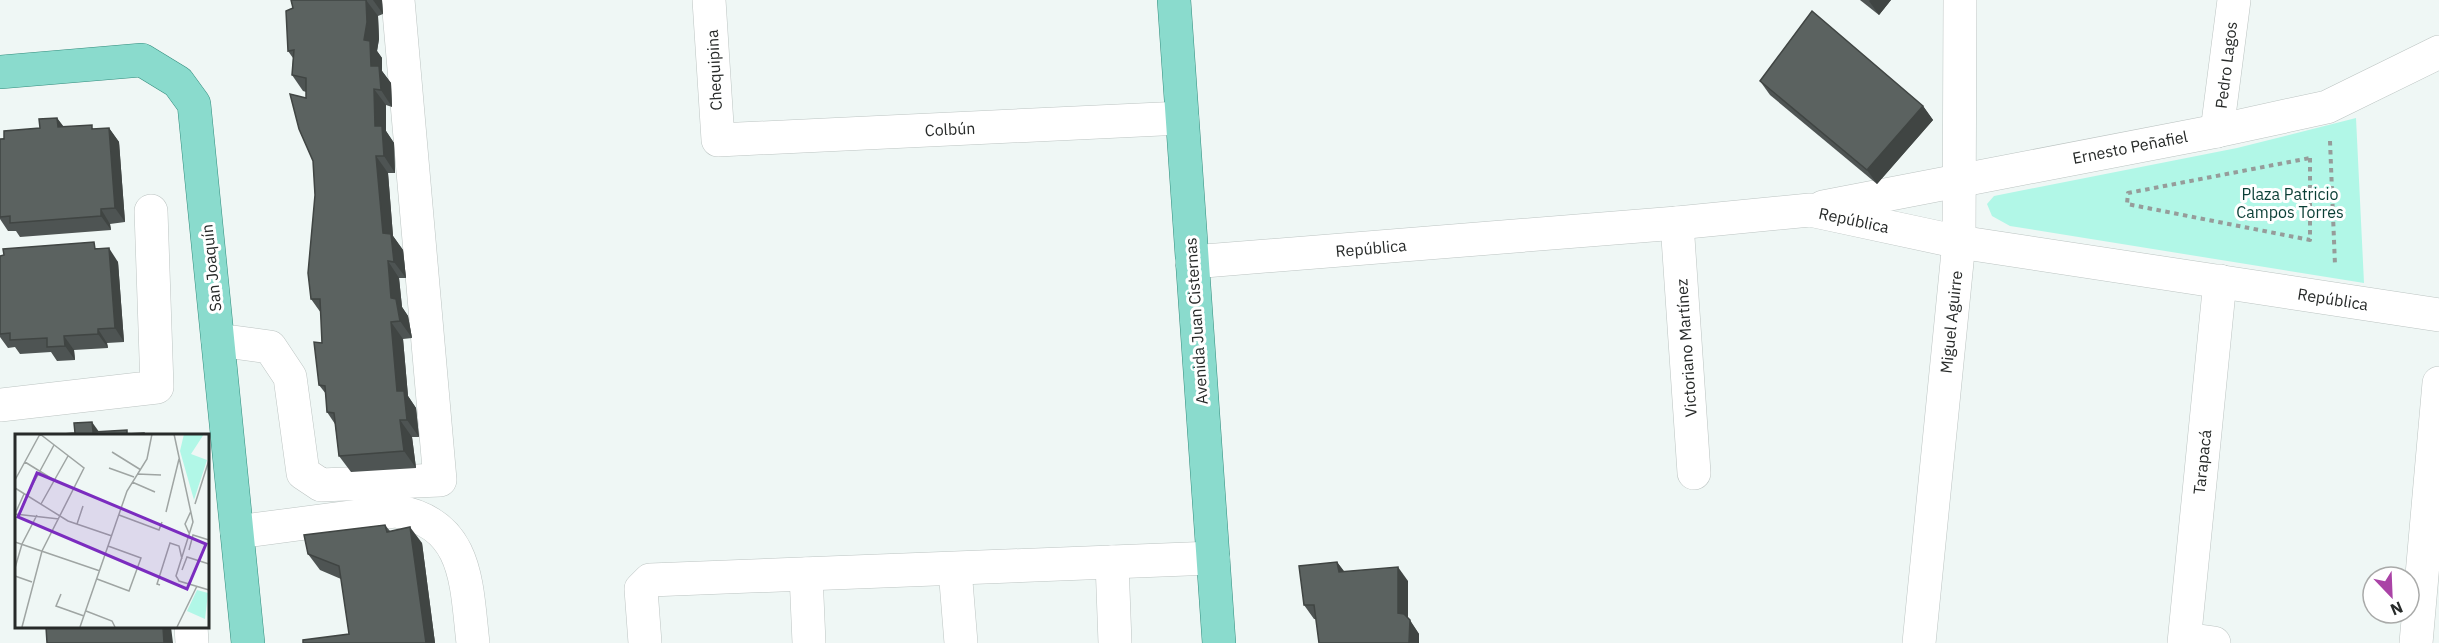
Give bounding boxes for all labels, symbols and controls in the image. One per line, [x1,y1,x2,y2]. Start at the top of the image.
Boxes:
street label: Pedro Lagos [2211,20,2241,110]
street label: Chequipina [702,29,726,111]
street label: Colbún [924,118,976,140]
street label: Ernesto Peñafiel [2071,126,2189,168]
park label: Plaza Patricio Campos Torres [2236,184,2344,222]
street label: República [1817,203,1891,237]
street label: San Joaquín [196,223,226,313]
street label: República [1335,235,1408,261]
street label: Avenida Juan Cisternas [1180,237,1212,405]
street label: Miguel Aguirre [1936,269,1966,375]
street label: Victoriano Martínez [1671,278,1701,418]
street label: República [2296,284,2370,315]
street label: Tarapacá [2189,428,2215,496]
inset map [15,434,208,628]
north arrow [2361,565,2421,625]
text: N [2388,597,2406,620]

